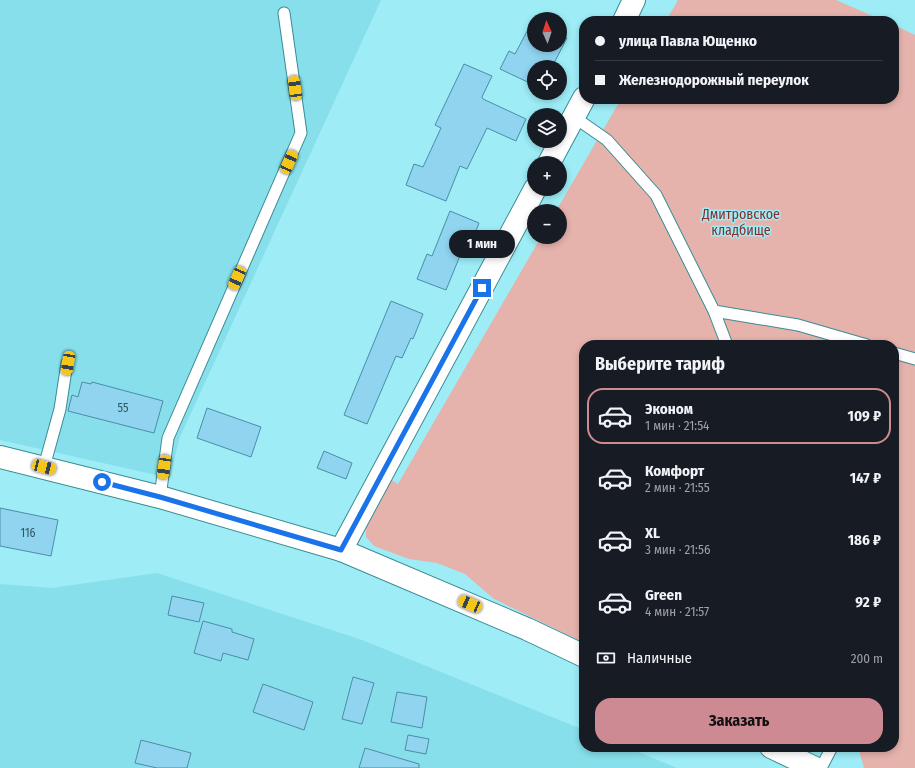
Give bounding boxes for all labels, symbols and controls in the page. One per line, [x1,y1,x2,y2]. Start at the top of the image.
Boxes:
north arrow [527,12,567,52]
map controls [527,12,567,244]
text: улица Павла Ющенко [619,32,757,50]
button: locate [527,60,567,100]
text: Железнодорожный переулок [619,71,809,89]
car [287,75,303,101]
button: layers [527,108,567,148]
car [279,149,299,175]
button: + [527,156,567,196]
button: − [527,204,567,244]
park label: Дмитровское кладбище [701,206,780,239]
callout: 1 мин [449,230,515,258]
text: 1 мин [467,236,497,251]
car [227,265,247,291]
route end [473,279,491,297]
car [60,350,76,376]
text: Выберите тариф [595,353,725,375]
icon: car [597,398,633,434]
text: Эконом [645,400,693,418]
house number: 55 [118,401,129,415]
text: 109 ₽ [848,407,881,425]
text: 1 мин · 21:54 [645,418,709,433]
car [156,454,172,480]
car [31,458,57,476]
icon: car [597,460,633,496]
text: Комфорт [645,462,704,480]
text: 147 ₽ [850,469,881,487]
route start [93,473,111,491]
text: 2 мин · 21:55 [645,480,710,495]
icon: car [597,522,633,558]
text: XL [645,524,660,542]
house number: 116 [20,526,36,540]
text: 186 ₽ [848,531,881,549]
text: 3 мин · 21:56 [645,542,710,557]
icon: car [597,584,633,620]
text: Green [645,586,682,604]
text: 92 ₽ [855,593,881,611]
car [457,594,483,614]
text: 4 мин · 21:57 [645,604,709,619]
icon: cash [595,647,617,669]
text: Наличные [627,649,692,667]
text: 200 m [851,651,883,666]
button: Заказать [595,698,883,744]

